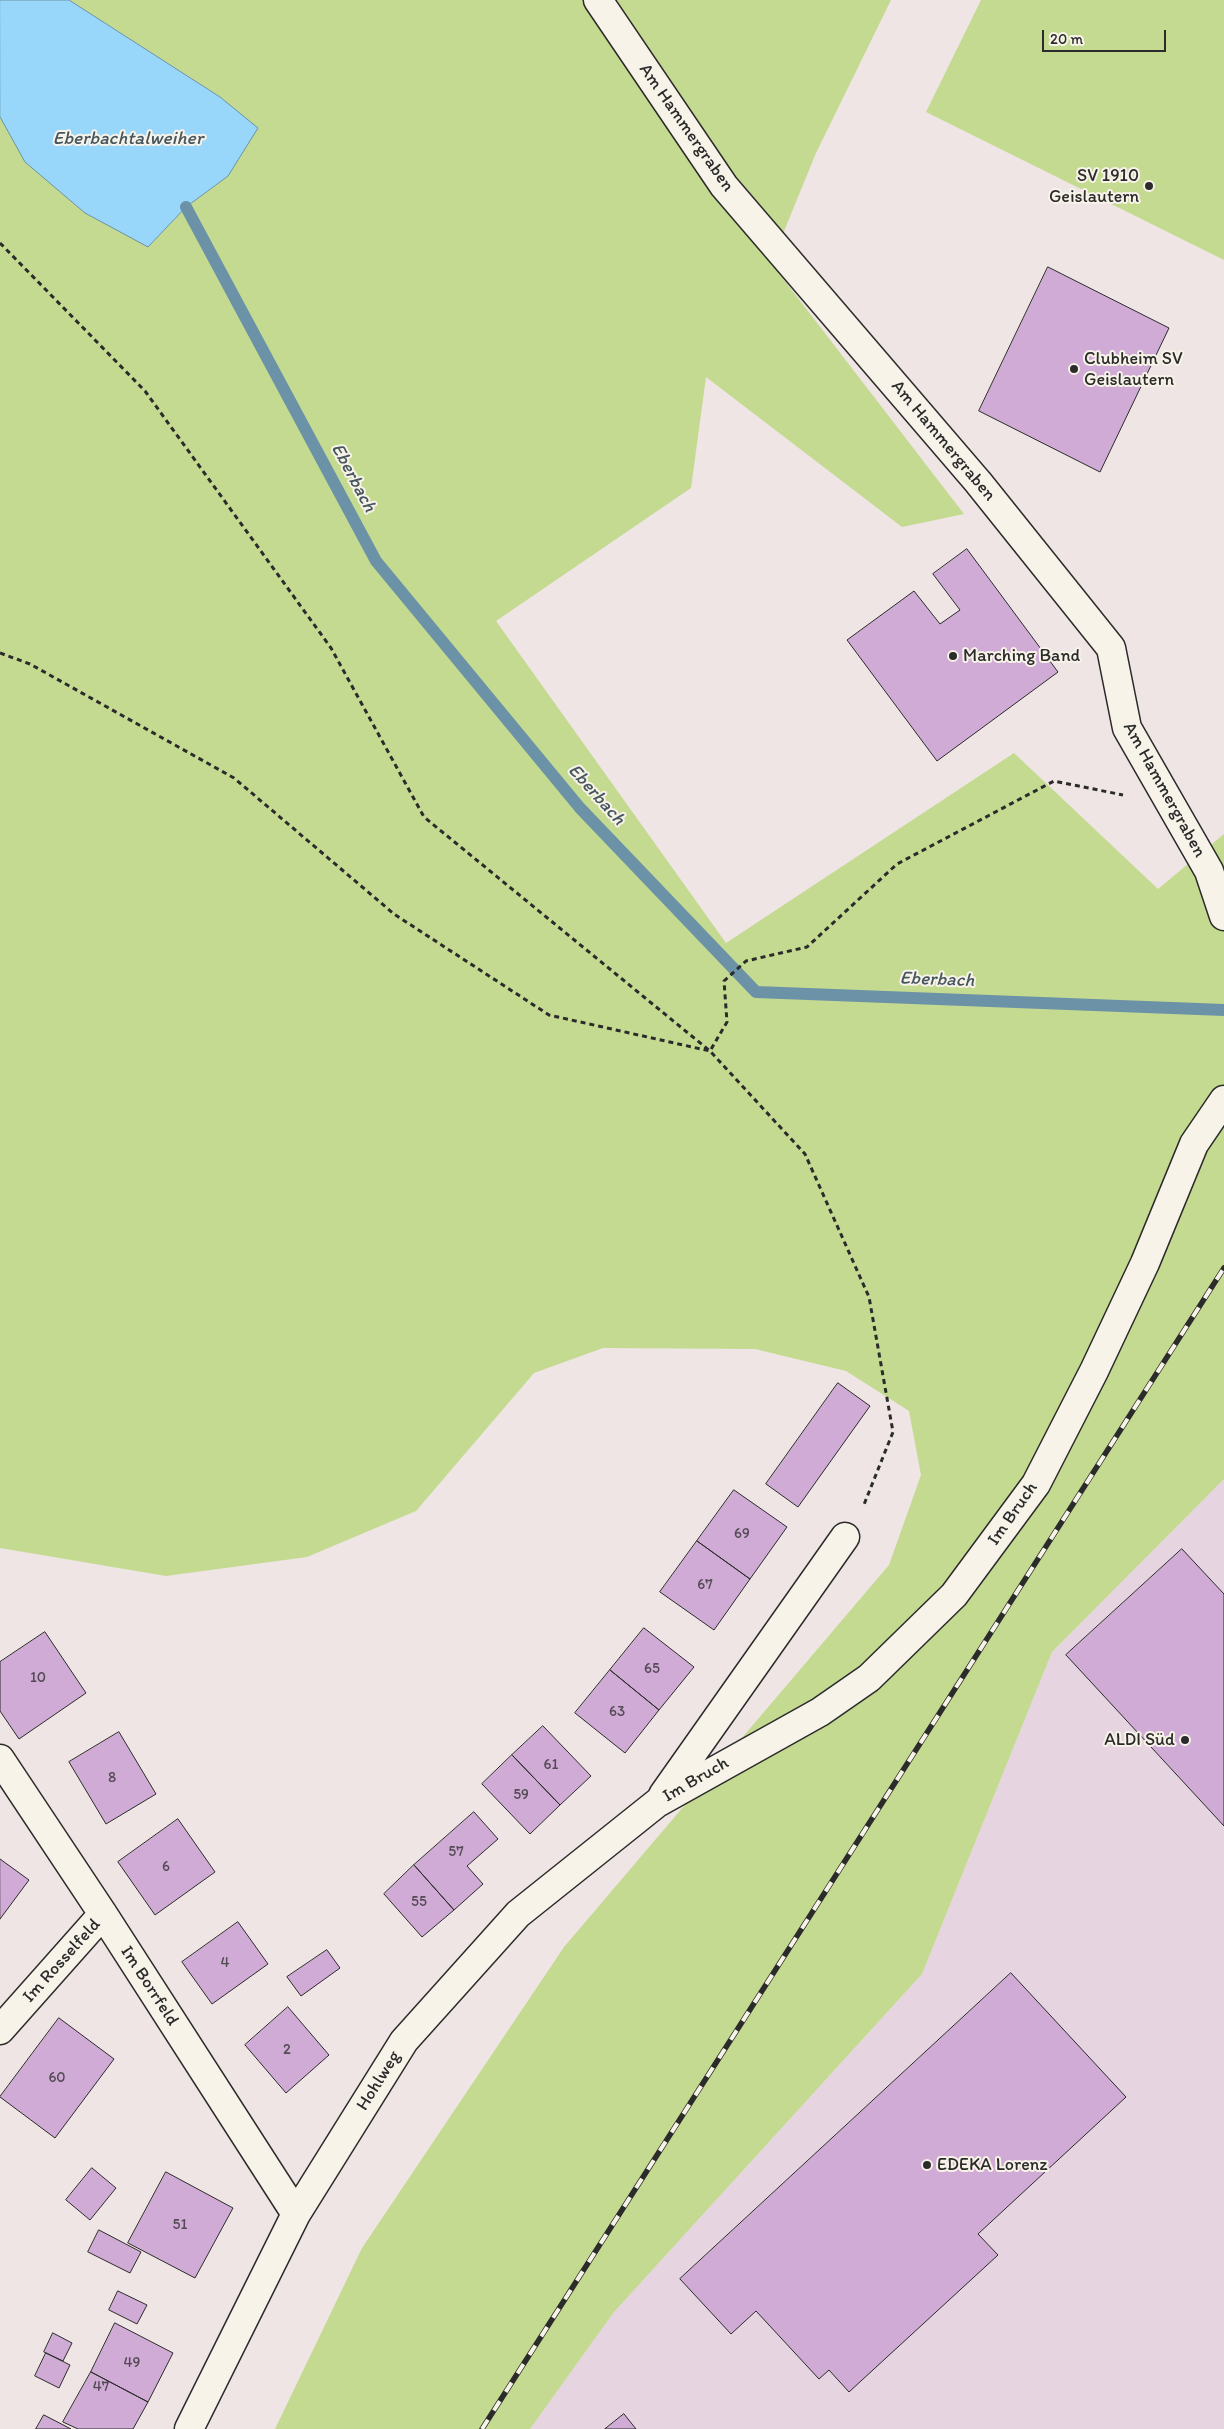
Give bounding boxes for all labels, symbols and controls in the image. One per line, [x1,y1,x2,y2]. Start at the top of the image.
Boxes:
scale bar [1044,20,1168,52]
text: 20 m [1050,30,1083,48]
street label: Am Hammergraben [634,60,738,196]
water label: Eberbachtalweiher [53,128,203,150]
place label: SV 1910 Geislautern [1049,165,1139,208]
marker: SV 1910 Geislautern [1143,180,1155,192]
place label: Clubheim SV Geislautern [1084,348,1183,390]
marker: Clubheim SV Geislautern [1068,363,1080,375]
street label: Am Hammergraben [886,376,1000,506]
water label: Eberbach [325,440,381,516]
place label: Marching Band [963,645,1080,667]
marker: Marching Band [947,650,959,662]
street label: Am Hammergraben [1118,719,1210,861]
water label: Eberbach [563,760,629,830]
water label: Eberbach [899,967,975,993]
street label: Im Bruch [983,1478,1043,1550]
house number: 69 [734,1525,750,1543]
house number: 67 [697,1576,713,1594]
house number: 65 [644,1660,660,1678]
house number: 10 [30,1669,46,1687]
house number: 63 [609,1703,625,1721]
place label: ALDI Süd [1104,1729,1175,1751]
marker: ALDI Süd [1179,1734,1191,1746]
street label: Im Bruch [659,1753,733,1807]
house number: 61 [544,1756,558,1774]
house number: 8 [108,1769,116,1787]
house number: 59 [513,1786,529,1804]
house number: 57 [448,1843,464,1861]
house number: 6 [162,1858,170,1876]
house number: 55 [411,1893,427,1911]
street label: Im Rosselfeld [19,1914,105,2008]
street label: Im Borrfeld [115,1942,183,2030]
house number: 4 [220,1954,230,1972]
house number: 2 [283,2041,291,2059]
street label: Hohlweg [352,2047,406,2115]
house number: 60 [48,2069,66,2087]
place label: EDEKA Lorenz [937,2154,1048,2176]
marker: EDEKA Lorenz [921,2159,933,2171]
house number: 51 [173,2216,187,2234]
house number: 49 [124,2354,140,2372]
house number: 47 [93,2378,109,2396]

